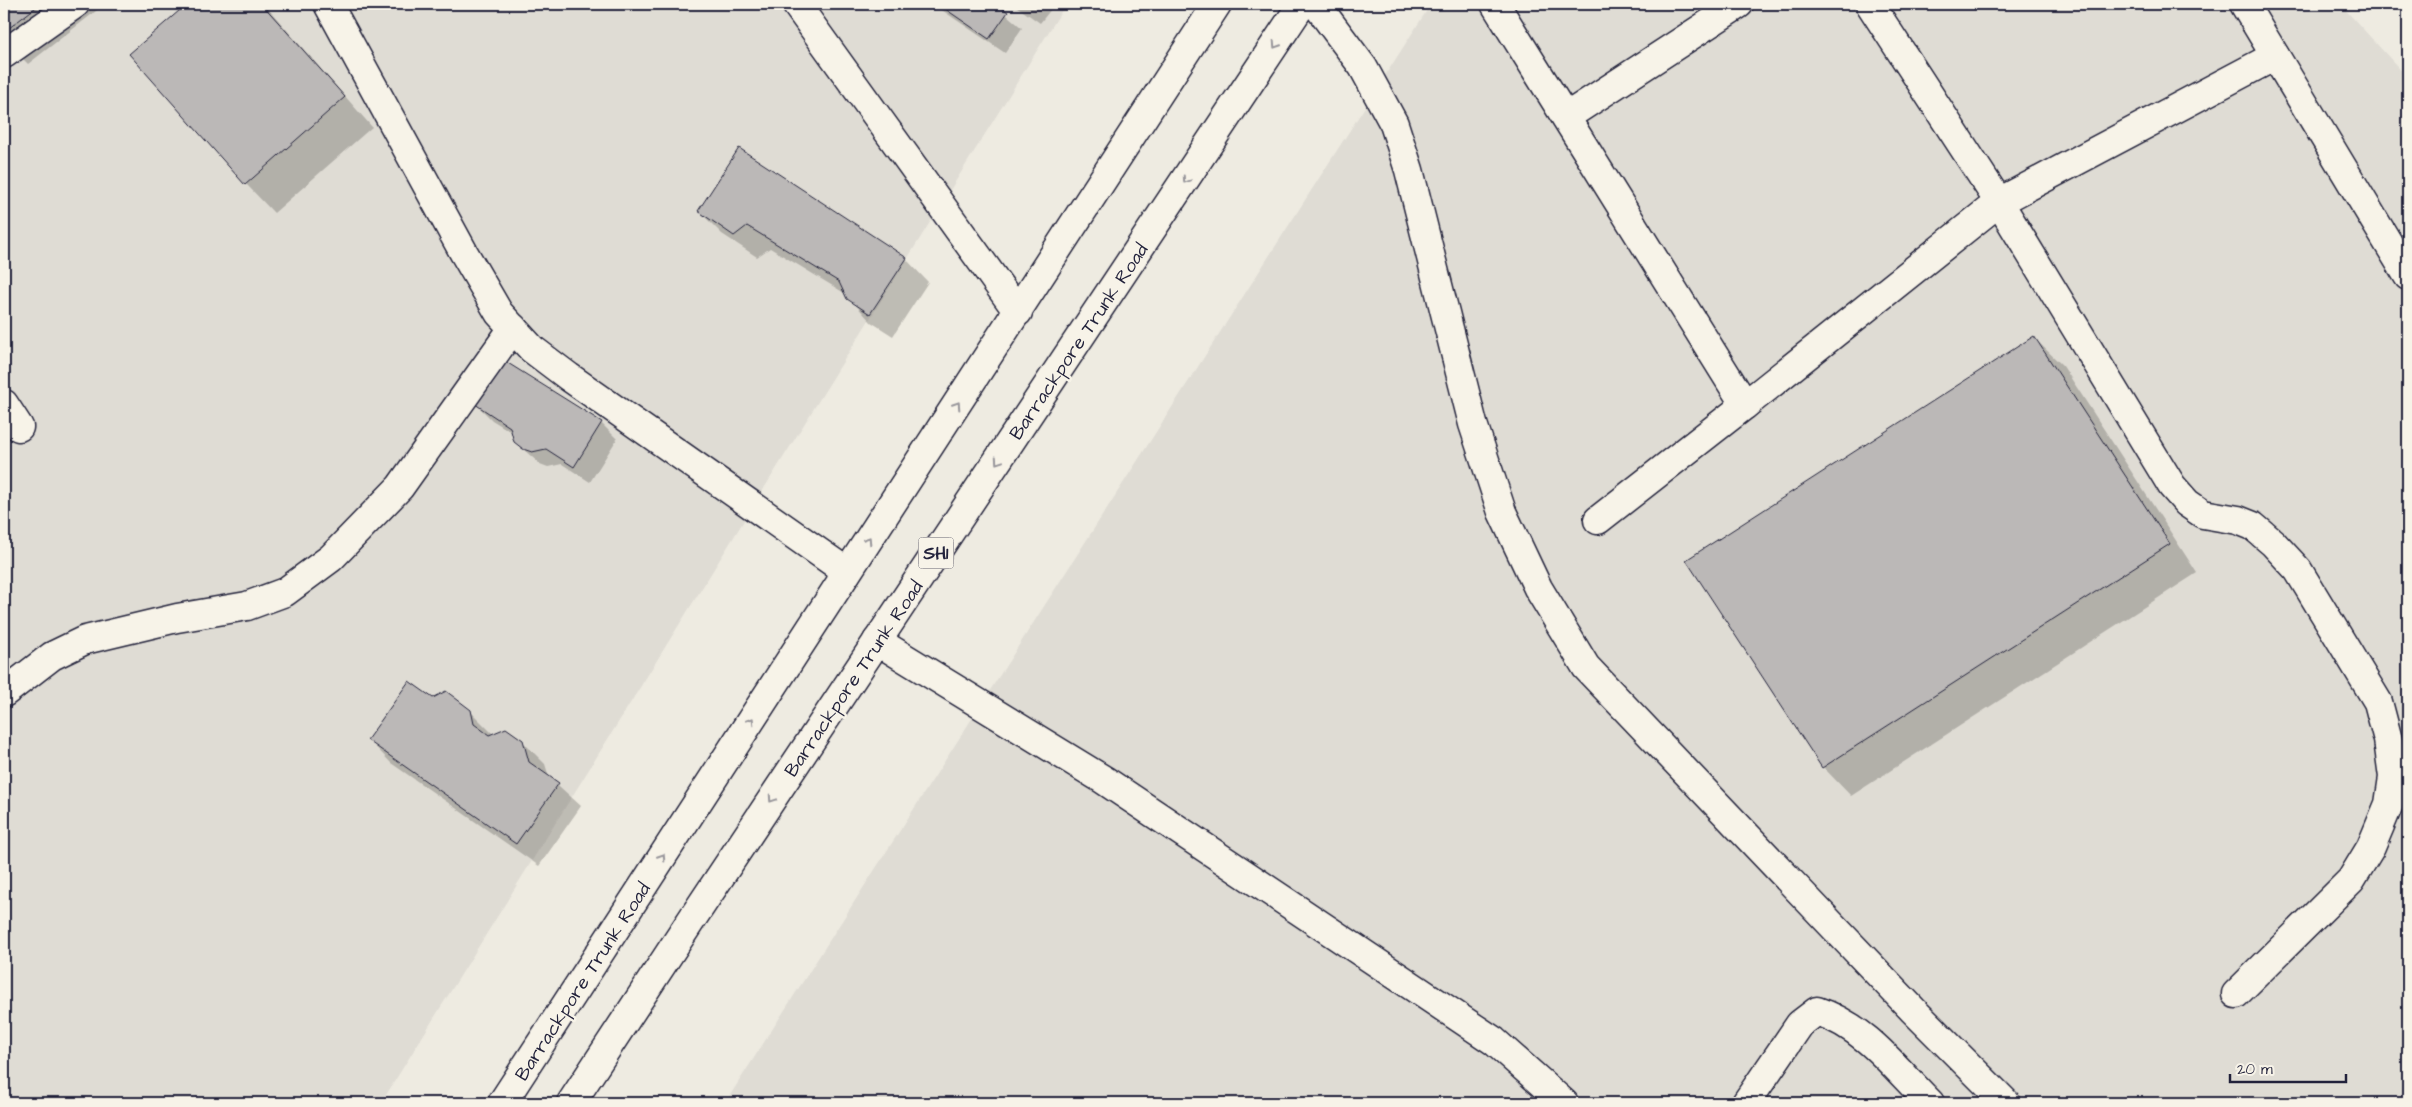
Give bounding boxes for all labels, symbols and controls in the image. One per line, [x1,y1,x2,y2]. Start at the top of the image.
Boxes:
one-way arrow [1272,39,1282,48]
one-way arrow [1183,174,1192,184]
street label: Barrackpore Trunk Road [1003,238,1155,445]
one-way arrow [951,401,961,410]
one-way arrow [995,455,1004,464]
one-way arrow [862,537,871,546]
road number: SH1 [918,538,954,568]
street label: Barrackpore Trunk Road [778,575,930,782]
one-way arrow [745,717,754,726]
one-way arrow [769,794,778,803]
one-way arrow [656,853,665,863]
street label: Barrackpore Trunk Road [509,877,658,1086]
scale bar [2230,1052,2346,1084]
text: 20 m [2237,1059,2273,1080]

